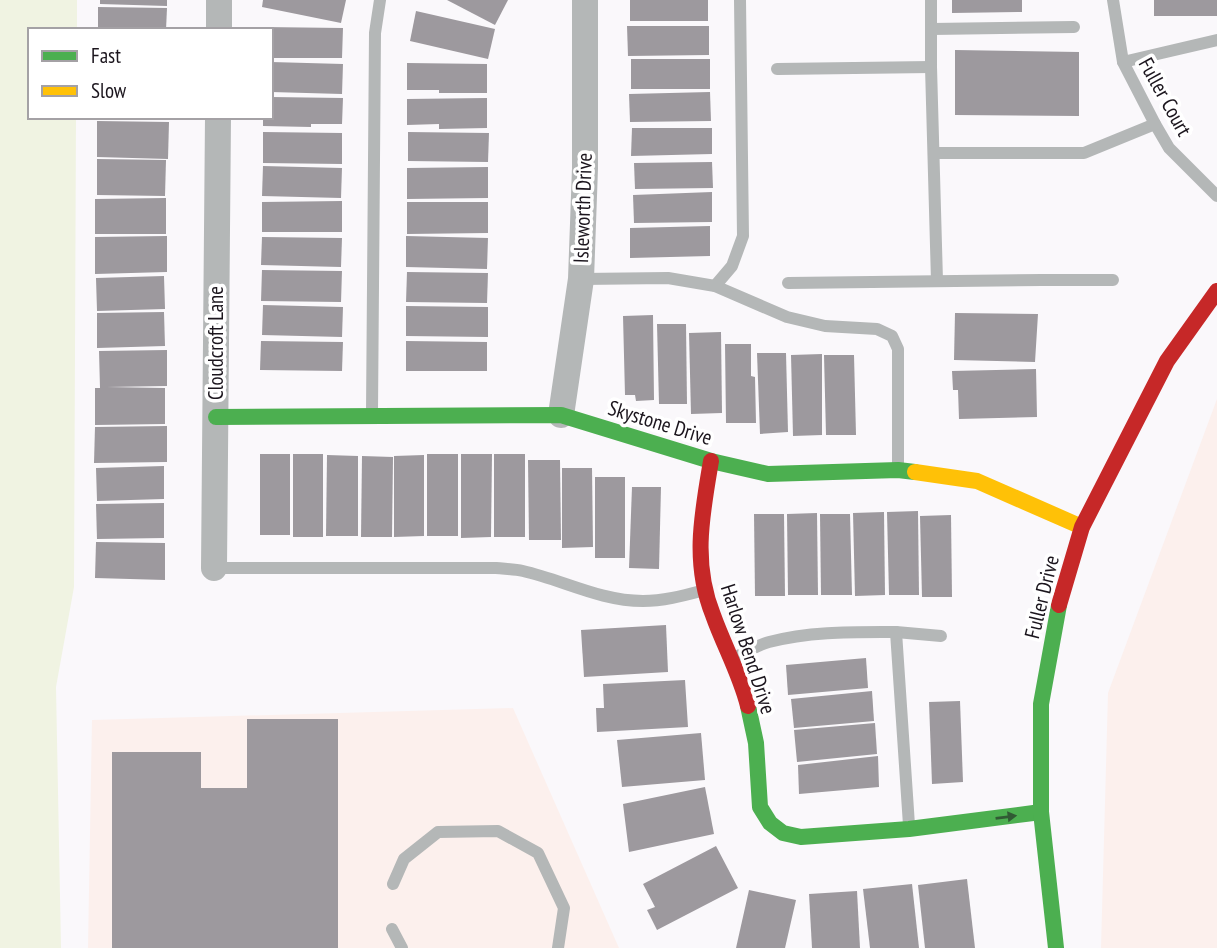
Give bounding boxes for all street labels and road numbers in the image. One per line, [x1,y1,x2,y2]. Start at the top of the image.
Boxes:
street label: Fuller Court [1133,53,1198,141]
street label: Isleworth Drive [567,152,598,264]
street label: Cloudcroft Lane [202,286,229,400]
street label: Skystone Drive [605,394,715,451]
street label: Fuller Drive [1018,553,1065,641]
street label: Harlow Bend Drive [715,580,782,717]

